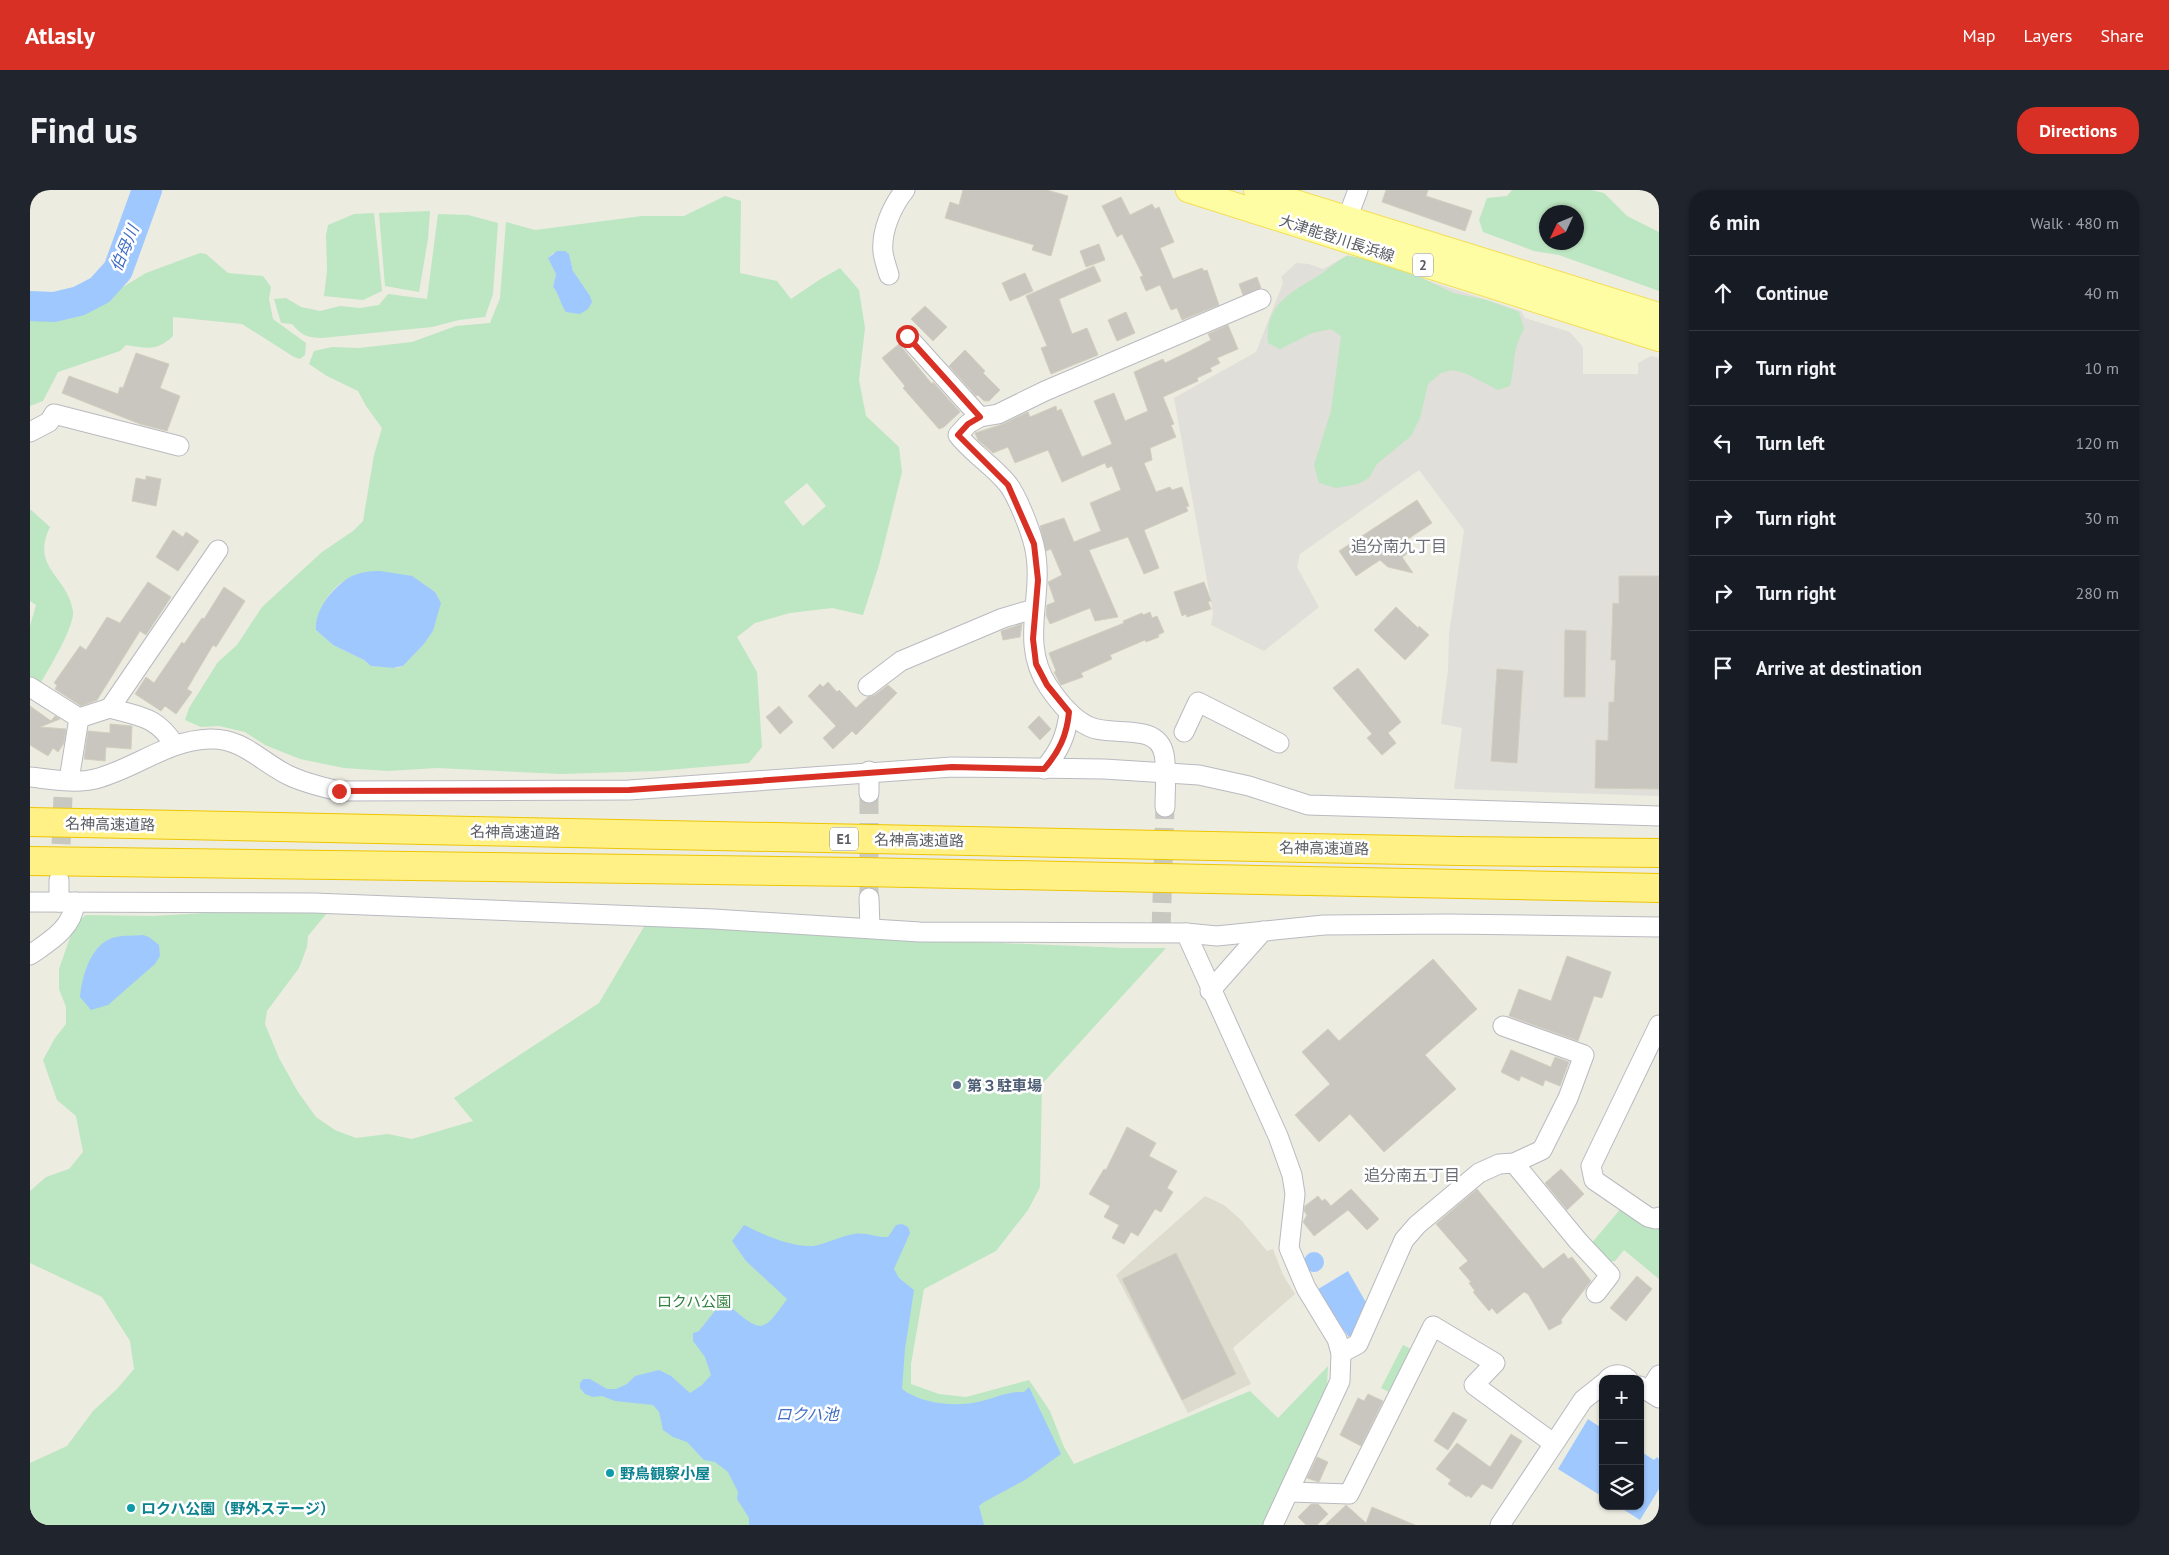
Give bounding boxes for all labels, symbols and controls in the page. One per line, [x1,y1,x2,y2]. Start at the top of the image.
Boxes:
text: Atlasly [25,20,95,51]
text: Map [1963,24,1995,47]
text: Layers [2023,24,2072,47]
text: Share [2100,24,2144,47]
text: Find us [30,107,138,153]
button: Directions [2017,107,2139,154]
north arrow [1539,205,1584,250]
text: 6 min [1709,209,1760,236]
street label: 大津能登川長浜線 [1277,210,1397,266]
text: Walk · 480 m [2030,213,2119,233]
water label: 伯母川 [105,220,143,274]
road number: 2 [1413,254,1433,276]
icon: ahead [1709,279,1737,307]
text: Continue [1756,281,1828,305]
text: 40 m [2084,283,2119,303]
route start [896,325,919,348]
icon: right [1709,354,1737,382]
text: Turn right [1756,356,1836,380]
text: 10 m [2084,358,2119,378]
icon: left [1709,429,1737,457]
text: Turn left [1756,431,1825,455]
text: 120 m [2076,433,2119,453]
icon: right [1709,504,1737,532]
text: Turn right [1756,506,1836,530]
text: 30 m [2084,508,2119,528]
district label: 追分南九丁目 [1351,536,1447,556]
icon: right [1709,579,1737,607]
text: Turn right [1756,581,1836,605]
text: 280 m [2076,583,2119,603]
icon: arrive [1709,654,1737,682]
text: Arrive at destination [1756,656,1922,680]
route end [328,780,351,803]
street label: 名神高速道路 [65,814,155,834]
street label: 名神高速道路 [470,822,560,842]
road number: E1 [830,828,858,851]
street label: 名神高速道路 [874,830,964,850]
street label: 名神高速道路 [1279,838,1369,858]
place label: 第３駐車場 [967,1076,1042,1095]
marker: 第３駐車場 [951,1079,963,1091]
district label: 追分南五丁目 [1364,1165,1460,1185]
park label: ロクハ公園 [657,1292,731,1311]
map controls [1599,1375,1644,1510]
button: + [1599,1375,1644,1420]
water label: ロクハ池 [775,1404,841,1424]
button: − [1599,1420,1644,1465]
place label: 野鳥観察小屋 [620,1464,710,1483]
button: layers [1599,1465,1644,1510]
marker: 野鳥観察小屋 [604,1467,616,1479]
place label: ロクハ公園（野外ステージ） [141,1499,335,1518]
marker: ロクハ公園（野外ステージ） [125,1502,137,1514]

